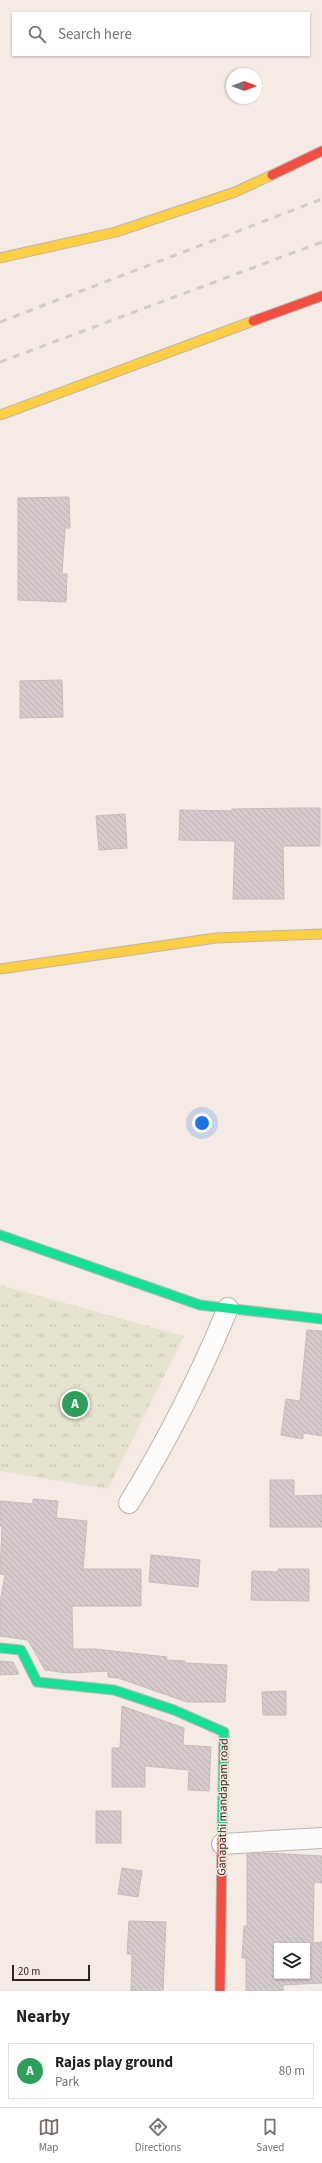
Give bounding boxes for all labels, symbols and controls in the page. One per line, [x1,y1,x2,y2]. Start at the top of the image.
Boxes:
search box [12,12,310,56]
icon: search [26,23,48,45]
text: Search here [58,24,132,45]
north arrow [226,68,262,104]
your location [192,1113,212,1133]
pin: A [62,1389,88,1419]
street label: Ganapathi mandapam road [213,1738,233,1876]
map controls [274,1943,310,1979]
button: layers [274,1943,310,1979]
scale bar [12,1963,90,1982]
text: 20 m [18,1964,40,1979]
text: Nearby [16,2005,70,2029]
text: Rajas play ground [55,2052,173,2073]
text: A [26,2062,34,2080]
text: 80 m [279,2062,305,2080]
text: Park [55,2073,79,2091]
tab: Map [38,2116,60,2155]
tab: Directions [135,2116,181,2155]
tab: Saved [256,2116,284,2155]

